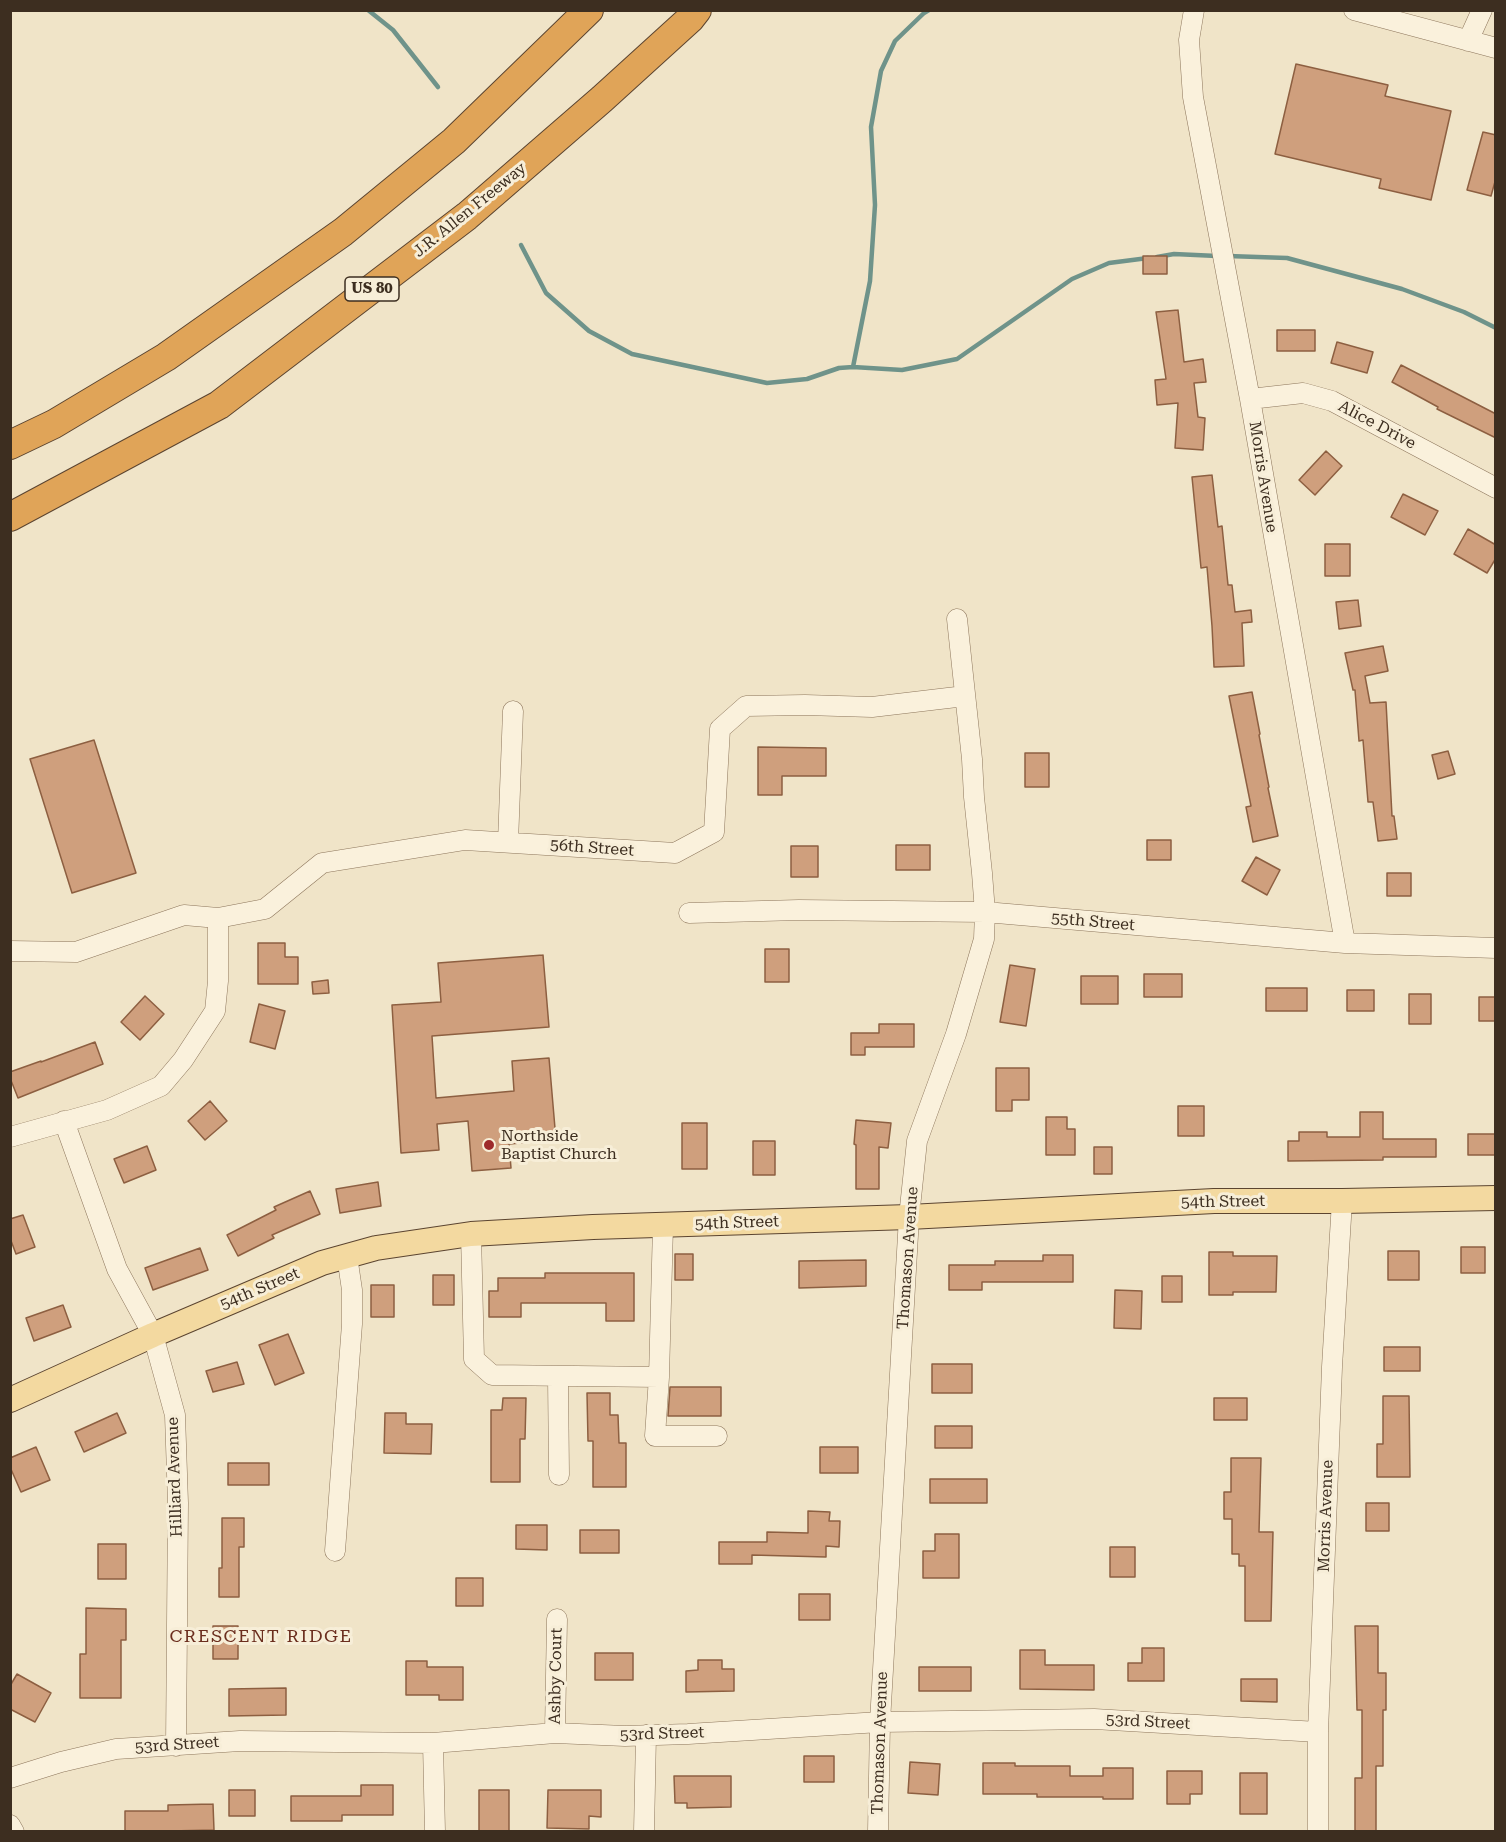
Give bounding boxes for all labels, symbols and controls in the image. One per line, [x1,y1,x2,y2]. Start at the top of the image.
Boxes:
street label: J.R. Allen Freeway [410,159,530,261]
road number: US 80 [345,277,399,301]
street label: Alice Drive [1335,397,1419,453]
street label: Morris Avenue [1245,420,1281,534]
street label: 56th Street [549,835,635,861]
street label: 55th Street [1050,909,1136,935]
place label: Northside Baptist Church [501,1126,617,1164]
marker: Northside Baptist Church [482,1138,496,1152]
street label: Thomason Avenue [893,1186,923,1330]
street label: 54th Street [1181,1192,1265,1212]
street label: 54th Street [695,1212,779,1234]
street label: 54th Street [218,1264,302,1314]
street label: Hilliard Avenue [163,1417,187,1537]
street label: Morris Avenue [1314,1460,1338,1572]
district label: CRESCENT RIDGE [169,1626,353,1648]
street label: Ashby Court [546,1627,566,1725]
street label: Thomason Avenue [868,1671,892,1815]
street label: 53rd Street [1105,1710,1191,1734]
street label: 53rd Street [619,1723,705,1745]
street label: 53rd Street [134,1732,220,1758]

